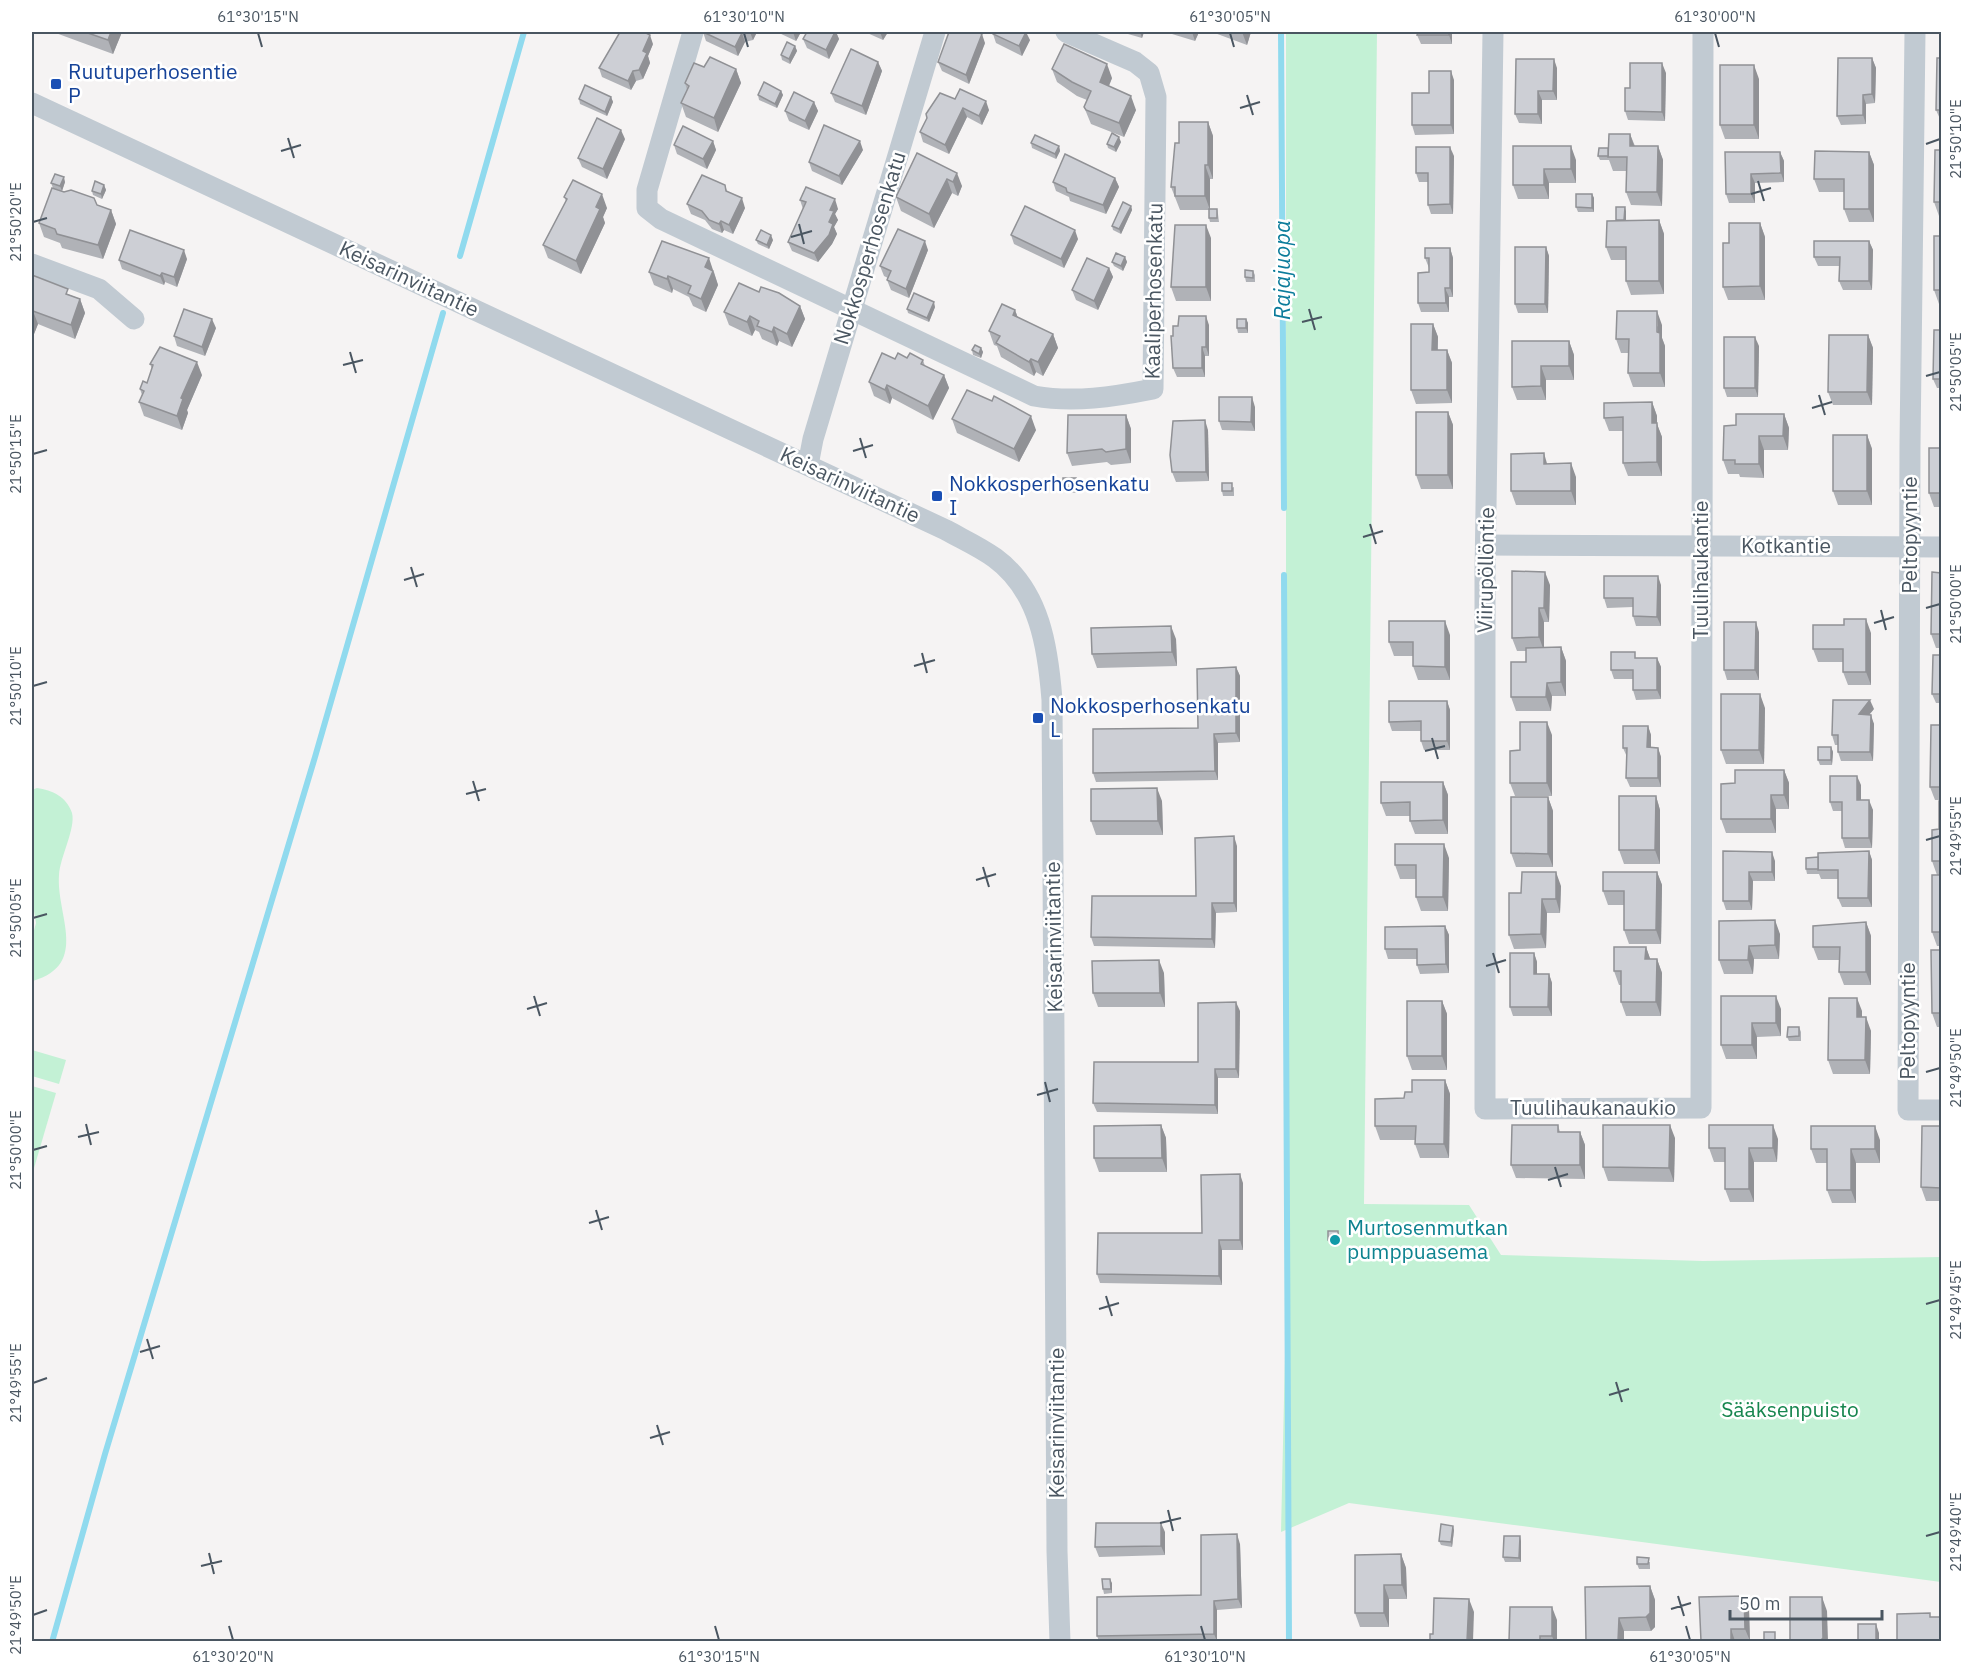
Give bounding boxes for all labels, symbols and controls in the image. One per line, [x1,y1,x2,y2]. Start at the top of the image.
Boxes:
text: 61°30'15"N [217,7,299,26]
text: 61°30'10"N [703,7,785,26]
text: 61°30'05"N [1189,7,1271,26]
text: 61°30'00"N [1674,7,1756,26]
place label: Ruutuperhosentie P [68,57,238,109]
marker: Ruutuperhosentie P [49,77,63,91]
text: 21°50'10"E [1946,99,1965,179]
street label: Nokkosperhosenkatu [826,148,912,348]
text: 21°50'20"E [6,182,25,262]
street label: Kaaliperhosenkatu [1137,202,1169,380]
water label: Rajajuopa [1267,220,1296,320]
street label: Keisarinviitantie [335,233,484,323]
text: 21°50'05"E [1946,332,1965,412]
text: 21°50'15"E [6,414,25,494]
street label: Keisarinviitantie [776,439,925,529]
place label: Nokkosperhosenkatu I [949,469,1150,521]
street label: Peltopyyntie [1895,476,1923,594]
marker: Nokkosperhosenkatu I [930,489,944,503]
street label: Tuulihaukantie [1686,500,1714,640]
street label: Viirupöllöntie [1470,507,1500,633]
street label: Kotkantie [1741,531,1831,559]
text: 21°50'00"E [1946,564,1965,644]
text: 21°50'10"E [6,646,25,726]
place label: Nokkosperhosenkatu L [1050,691,1251,743]
marker: Nokkosperhosenkatu L [1031,711,1045,725]
text: 21°49'55"E [1946,796,1965,876]
street label: Keisarinviitantie [1038,861,1068,1013]
text: 21°50'05"E [6,878,25,958]
street label: Peltopyyntie [1893,962,1921,1080]
text: 21°49'50"E [1946,1028,1965,1108]
street label: Tuulihaukanaukio [1510,1093,1676,1121]
text: 21°50'00"E [6,1110,25,1190]
place label: Murtosenmutkan pumppuasema [1347,1213,1508,1265]
marker: Murtosenmutkan pumppuasema [1328,1233,1342,1247]
text: 21°49'45"E [1946,1260,1965,1340]
text: 21°49'55"E [6,1343,25,1423]
street label: Keisarinviitantie [1042,1347,1070,1499]
park label: Sääksenpuisto [1721,1395,1859,1423]
text: 21°49'40"E [1946,1492,1965,1572]
text: 21°49'50"E [6,1575,25,1655]
scale bar [1730,1583,1882,1621]
text: 50 m [1739,1592,1781,1615]
text: 61°30'20"N [192,1647,274,1666]
text: 61°30'15"N [678,1647,760,1666]
text: 61°30'10"N [1164,1647,1246,1666]
text: 61°30'05"N [1649,1647,1731,1666]

